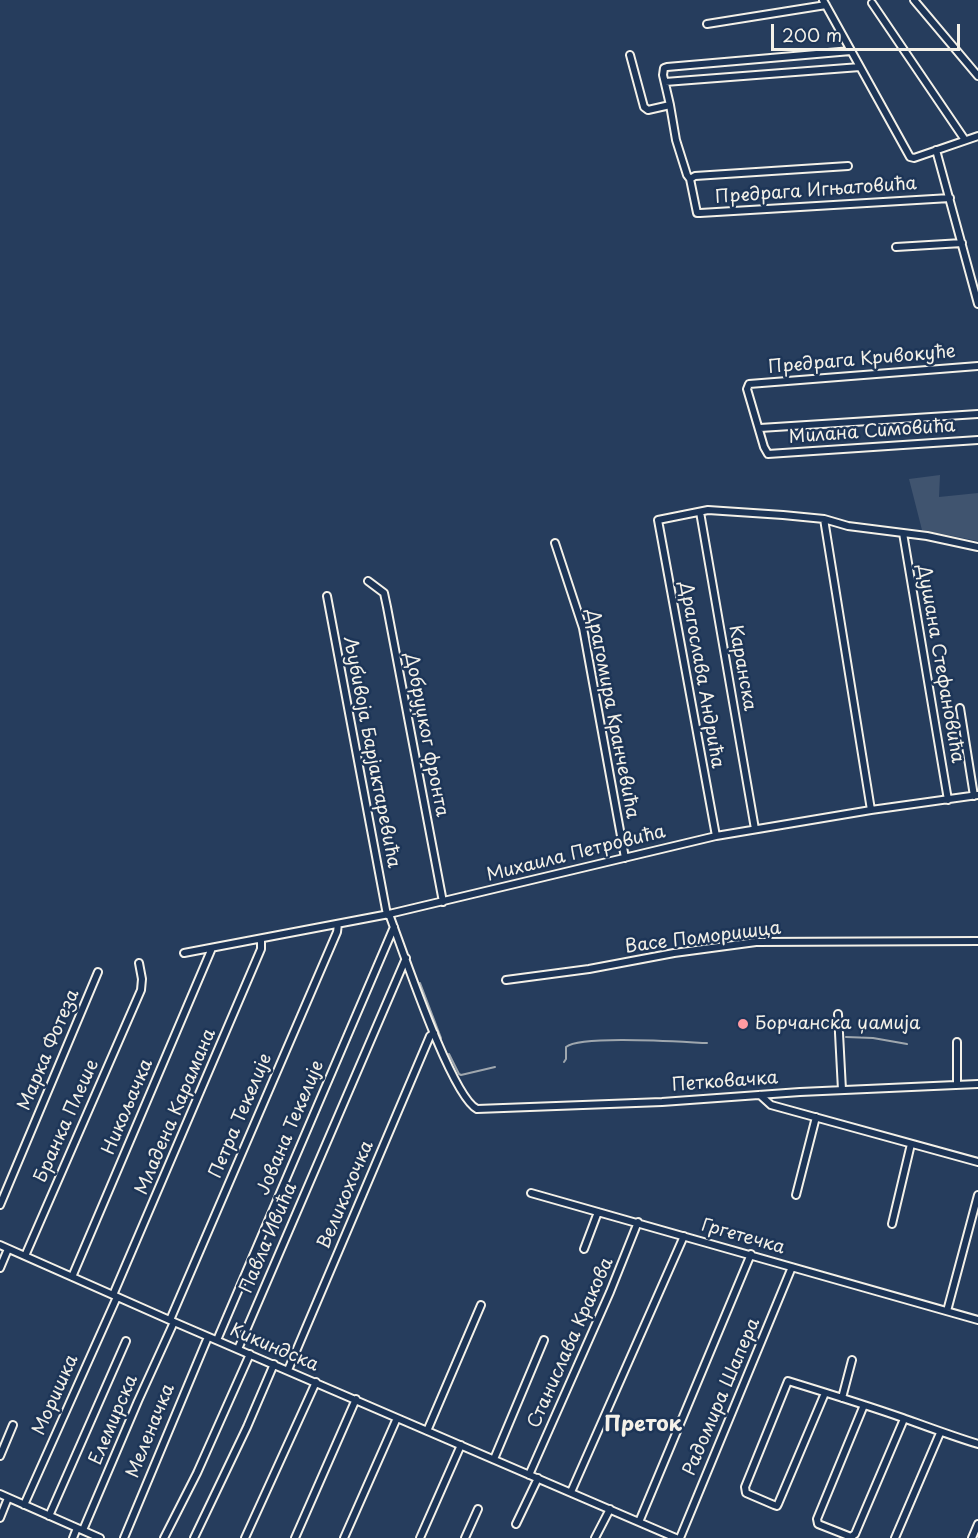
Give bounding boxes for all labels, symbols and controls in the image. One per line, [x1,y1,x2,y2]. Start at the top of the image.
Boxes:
scale bar [774,12,963,50]
text: 200 m [782,21,842,48]
street label: Предрага Игњатовића [715,173,917,209]
street label: Предрага Кривокуће [767,341,957,379]
street label: Милана Симовића [788,415,956,449]
street label: Душана Стефановића [912,563,968,765]
street label: Драгослава Андрића [674,580,728,770]
street label: Драгомира Кранчевића [581,608,643,820]
street label: Каранска [724,623,760,713]
street label: Љубивоја Барјактаревића [338,634,404,870]
street label: Добруџког фронта [400,651,452,819]
street label: Михаила Петровића [484,821,668,887]
street label: Васе Поморишца [624,918,782,958]
street label: Марка Фотеза [14,986,84,1114]
place label: Борчанска џамија [755,1013,920,1035]
marker: Борчанска џамија [736,1017,750,1031]
street label: Младена Карамана [131,1026,221,1198]
street label: Петра Текелије [205,1050,277,1182]
street label: Бранка Плеше [30,1056,104,1186]
street label: Никољачка [98,1056,158,1158]
street label: Јована Текелије [253,1057,329,1199]
street label: Петковачка [671,1068,779,1096]
street label: Великохочка [313,1138,379,1252]
street label: Павла Ивића [236,1180,302,1296]
street label: Гргетечка [699,1215,787,1259]
street label: Станислава Кракова [524,1254,618,1432]
street label: Радомира Шапера [679,1315,765,1479]
street label: Кикиндска [226,1320,322,1376]
street label: Моришка [29,1351,83,1439]
street label: Елемирска [85,1372,143,1468]
street label: Меленачка [122,1381,180,1481]
district label: Преток [604,1412,682,1438]

